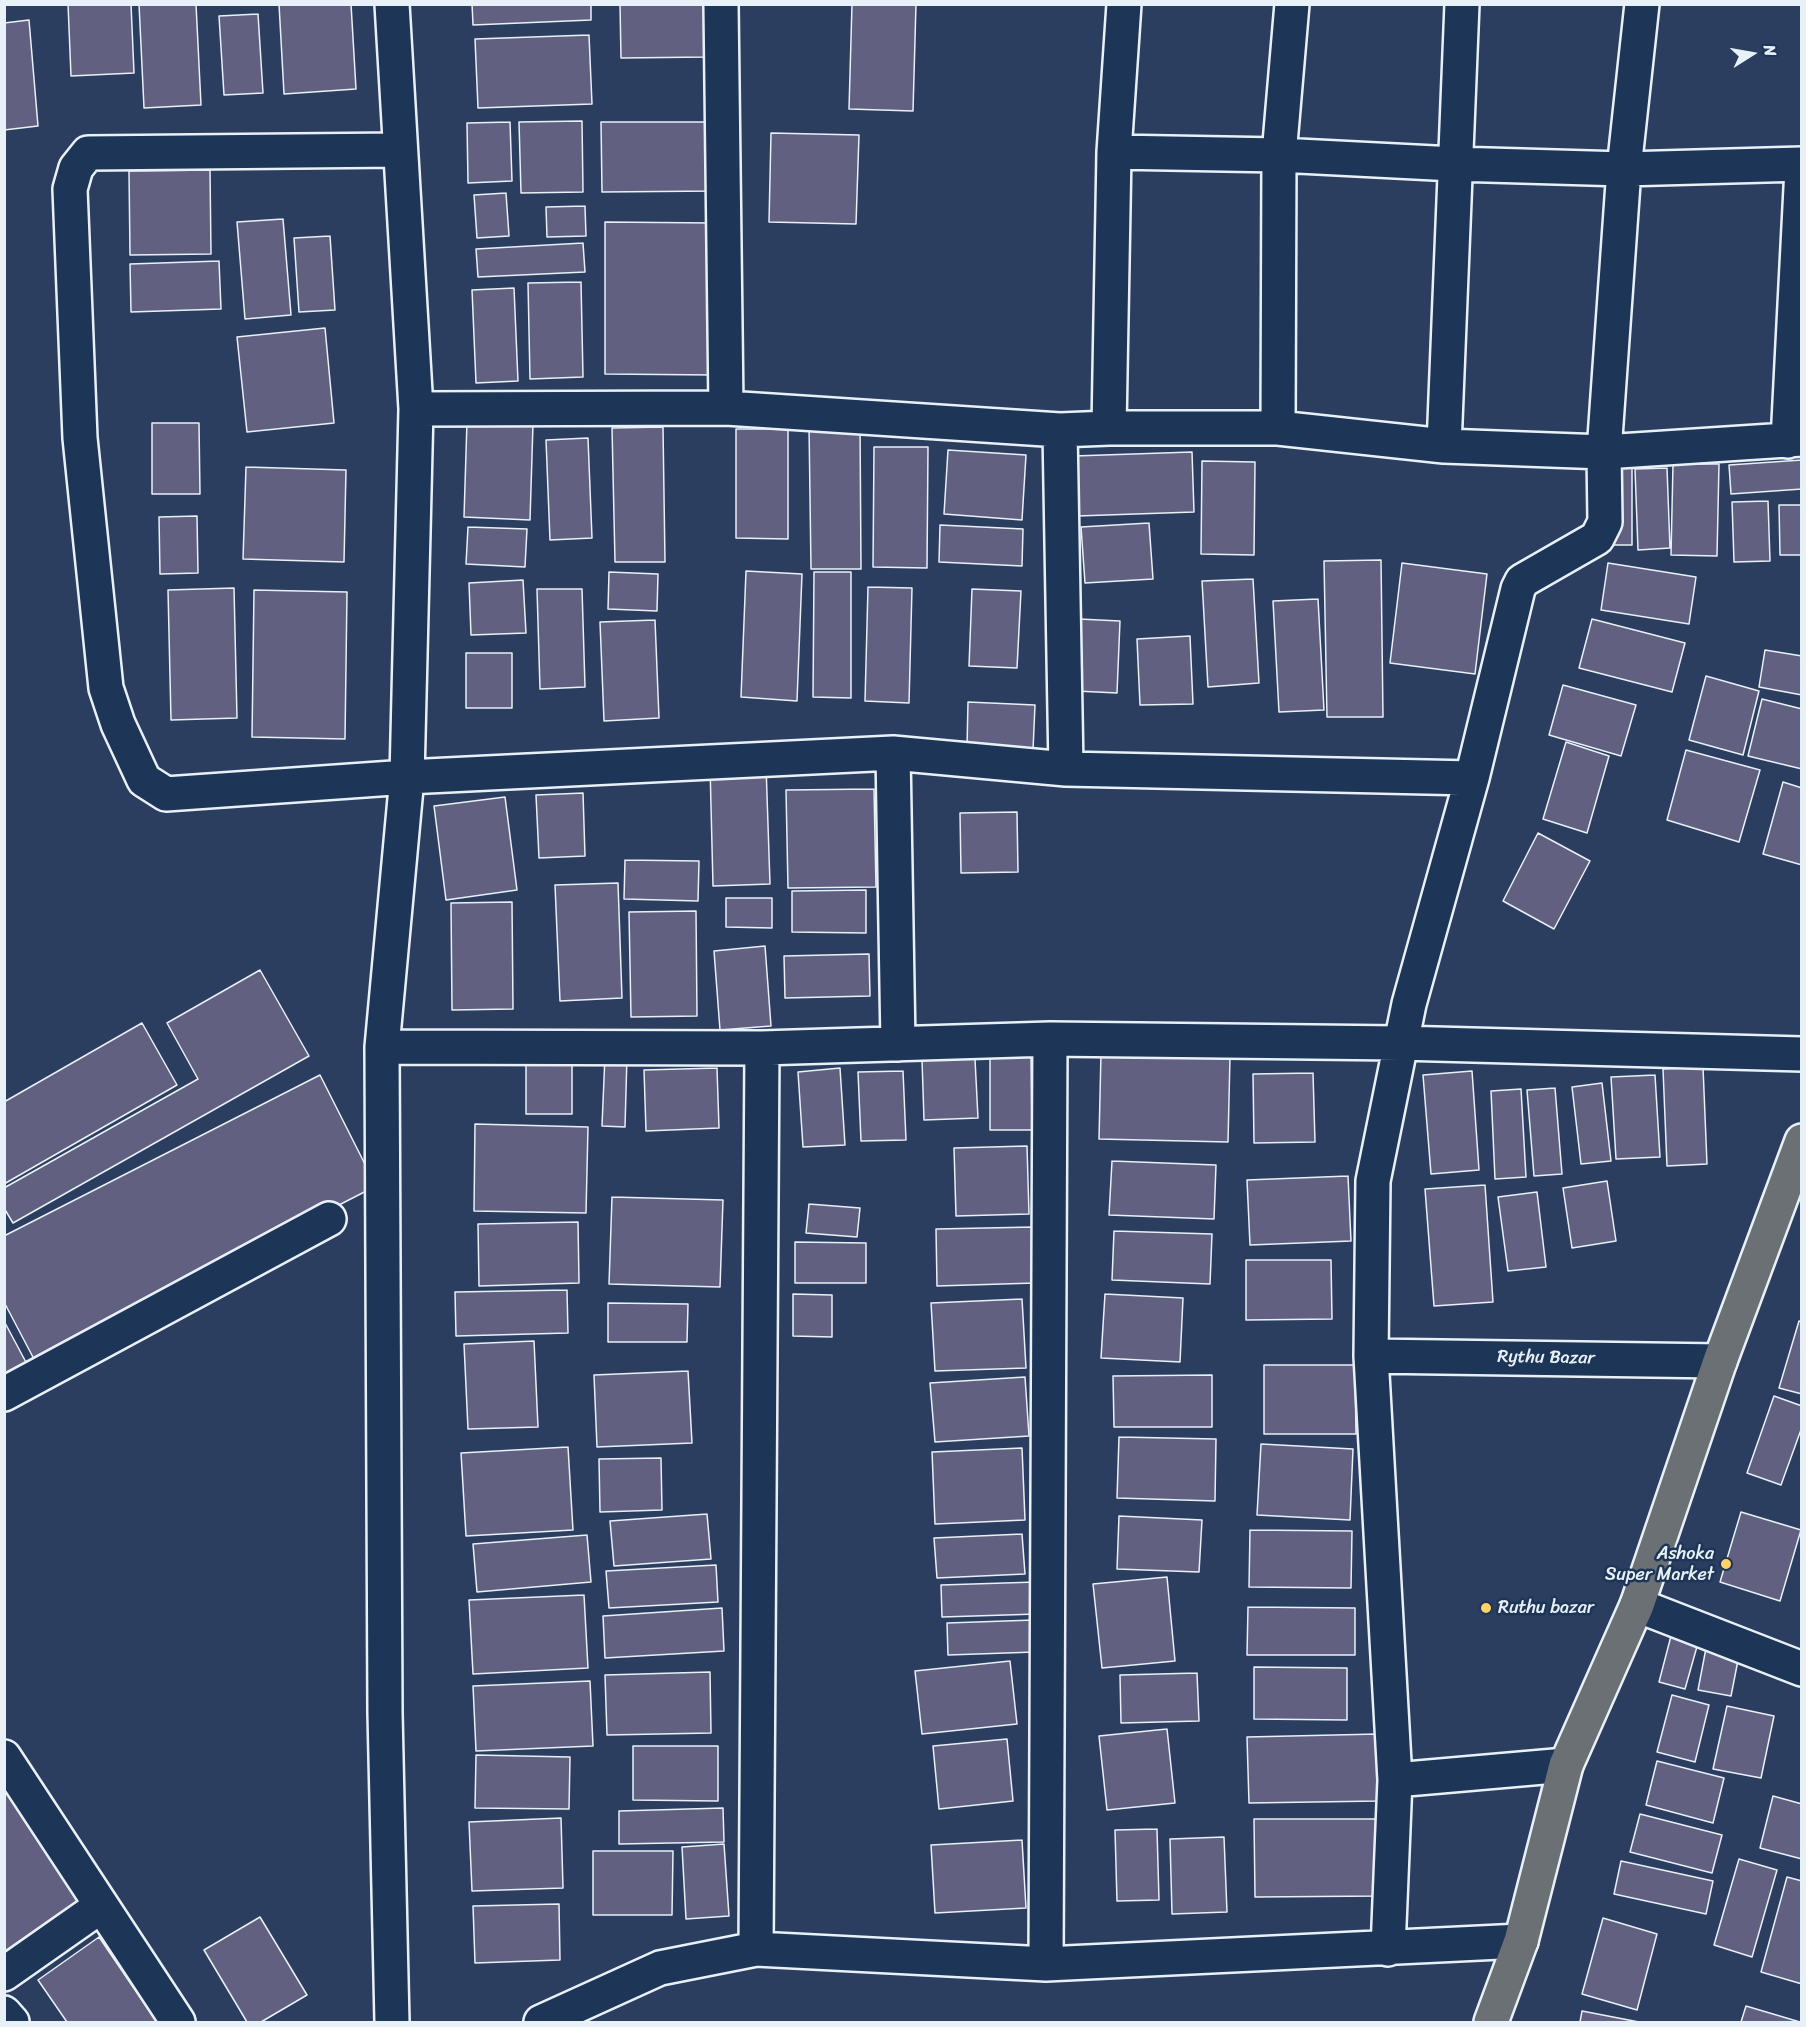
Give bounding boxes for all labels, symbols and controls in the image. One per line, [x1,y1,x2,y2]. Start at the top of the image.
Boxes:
north arrow [1722,24,1782,84]
text: N [1755,42,1785,59]
street label: Rythu Bazar [1497,1346,1595,1370]
place label: Ashoka Super Market [1605,1543,1714,1586]
marker: Ashoka Super Market [1719,1557,1733,1571]
place label: Ruthu bazar [1498,1597,1594,1619]
marker: Ruthu bazar [1479,1601,1493,1615]

